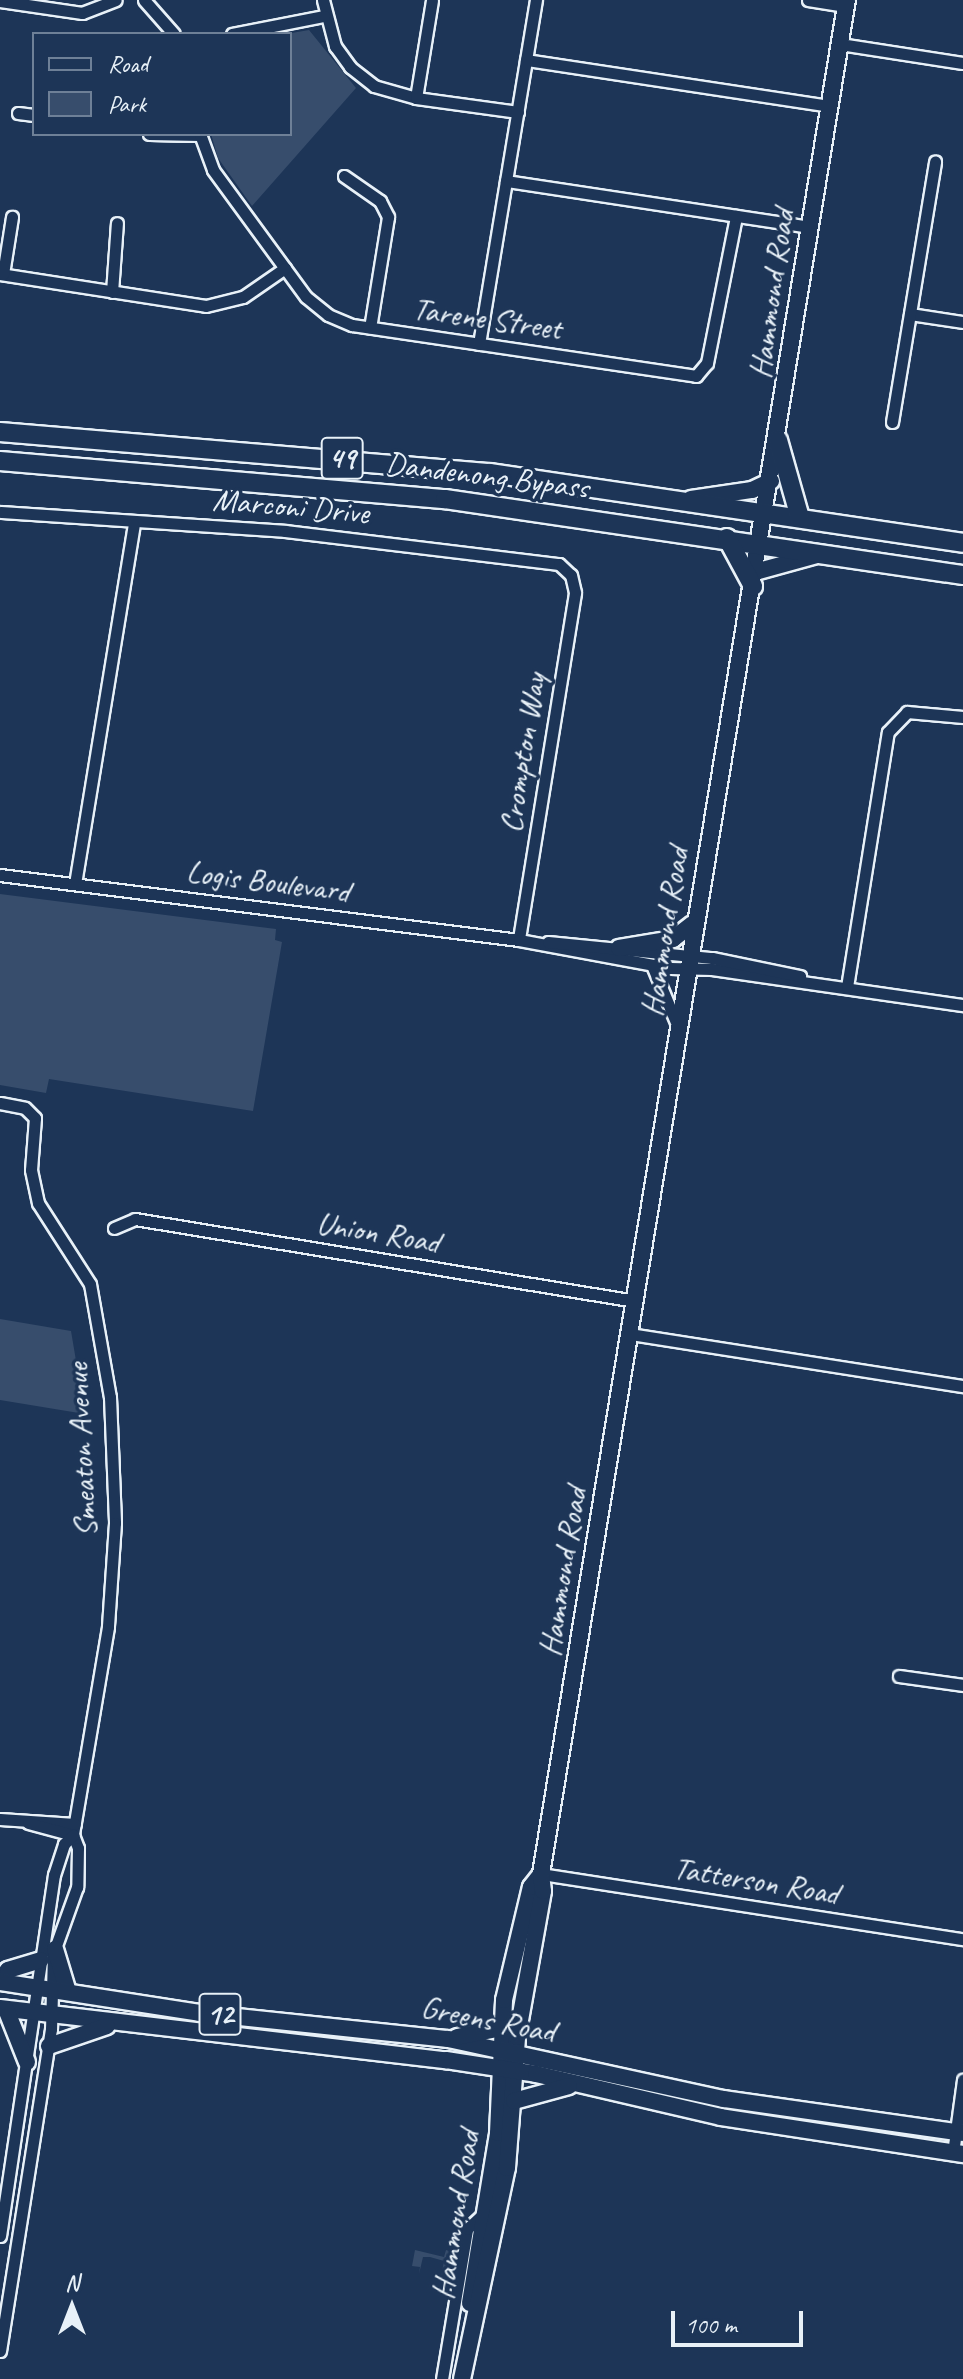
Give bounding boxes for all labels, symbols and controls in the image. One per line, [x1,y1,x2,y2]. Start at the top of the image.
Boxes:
legend [32,32,292,136]
text: Road [108,49,148,79]
text: Park [108,89,146,119]
street label: Hammond Road [741,208,803,380]
street label: Tarene Street [410,290,564,348]
road number: 49 [320,432,364,484]
street label: Dandenong Bypass [383,444,591,508]
street label: Marconi Drive [211,481,371,533]
street label: Crompton Way [491,671,555,835]
street label: Hammond Road [633,845,697,1019]
street label: Logis Boulevard [184,853,352,911]
street label: Union Road [314,1204,442,1262]
street label: Smeaton Avenue [58,1362,106,1538]
street label: Hammond Road [531,1485,595,1659]
street label: Tatterson Road [671,1849,841,1913]
road number: 12 [198,1988,242,2040]
street label: Greens Road [418,1988,558,2052]
street label: Hammond Road [424,2128,488,2302]
north arrow [32,2267,112,2347]
text: N [65,2269,79,2297]
scale bar [675,2295,807,2345]
text: 100 m [685,2310,737,2340]

